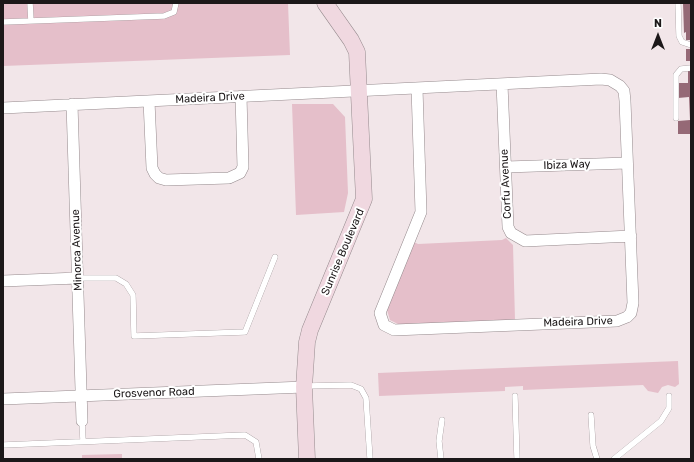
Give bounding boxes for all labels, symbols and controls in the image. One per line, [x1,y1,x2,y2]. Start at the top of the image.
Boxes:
north arrow [638,16,678,56]
text: N [654,17,662,30]
street label: Madeira Drive [175,90,245,106]
street label: Corfu Avenue [498,149,514,219]
street label: Ibiza Way [543,158,591,172]
street label: Sunrise Boulevard [319,207,367,297]
street label: Minorca Avenue [69,209,85,291]
street label: Madeira Drive [543,314,613,330]
street label: Grosvenor Road [113,385,195,401]

